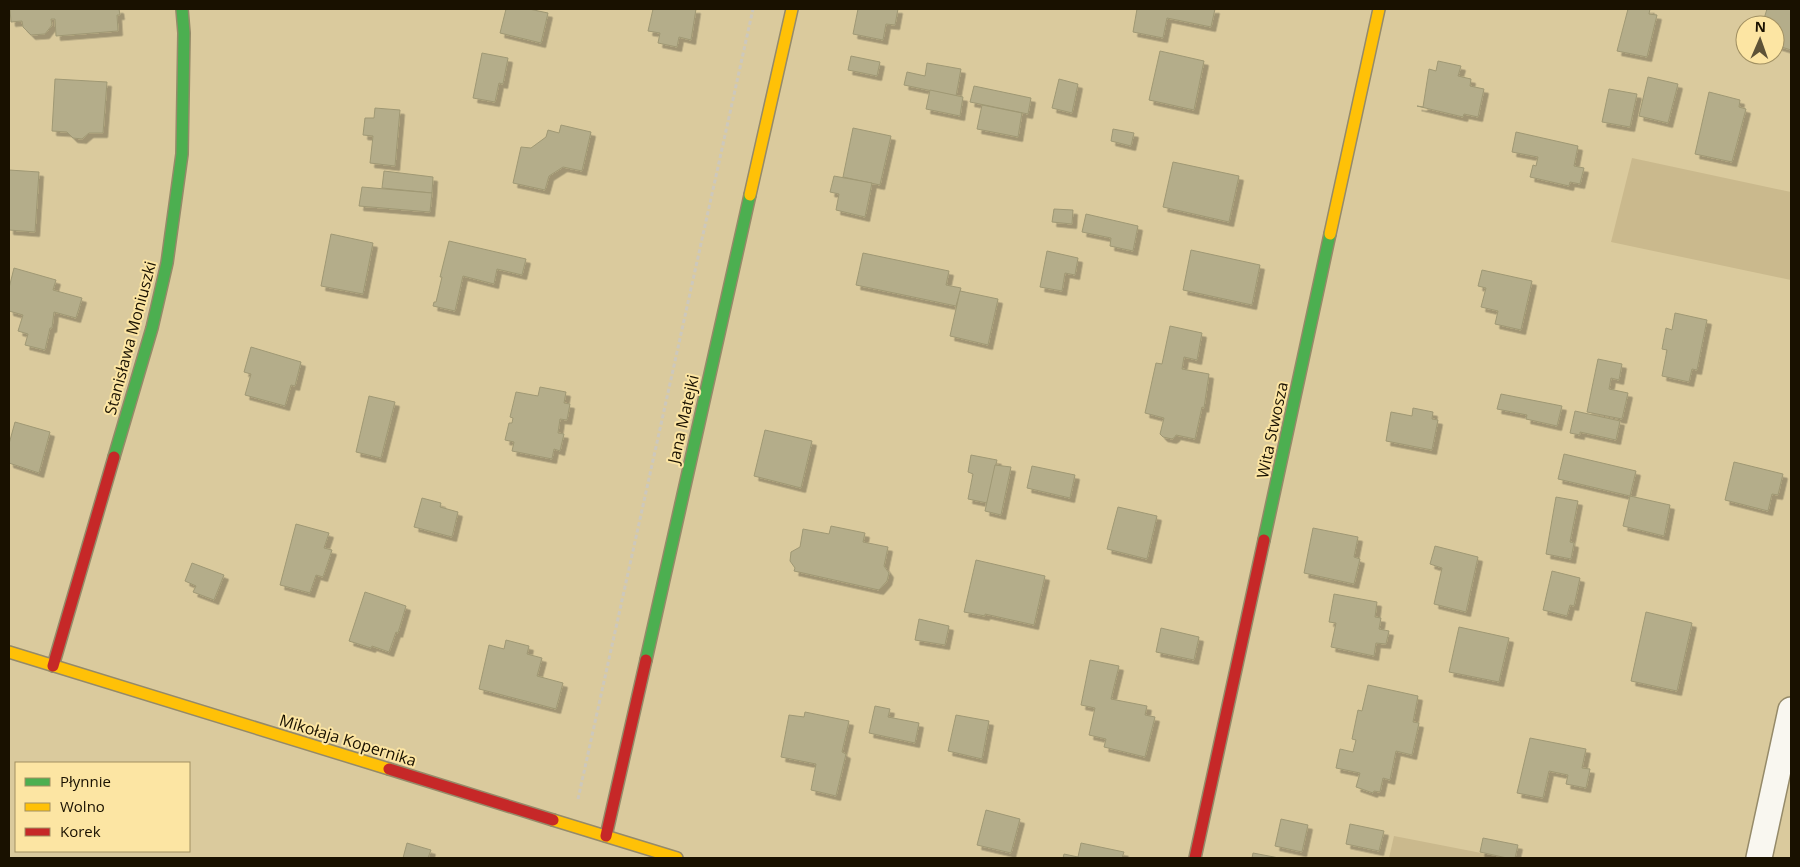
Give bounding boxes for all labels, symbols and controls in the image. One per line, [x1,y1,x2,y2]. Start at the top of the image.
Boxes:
north arrow [1735,15,1785,65]
text: N [1754,17,1766,36]
street label: Stanisława Moniuszki [99,259,161,417]
street label: Jana Matejki [662,372,704,468]
street label: Wita Stwosza [1251,380,1293,480]
street label: Mikołaja Kopernika [277,709,419,771]
legend [15,762,190,852]
text: Płynnie [60,771,111,791]
text: Wolno [60,796,105,816]
text: Korek [60,821,101,841]

